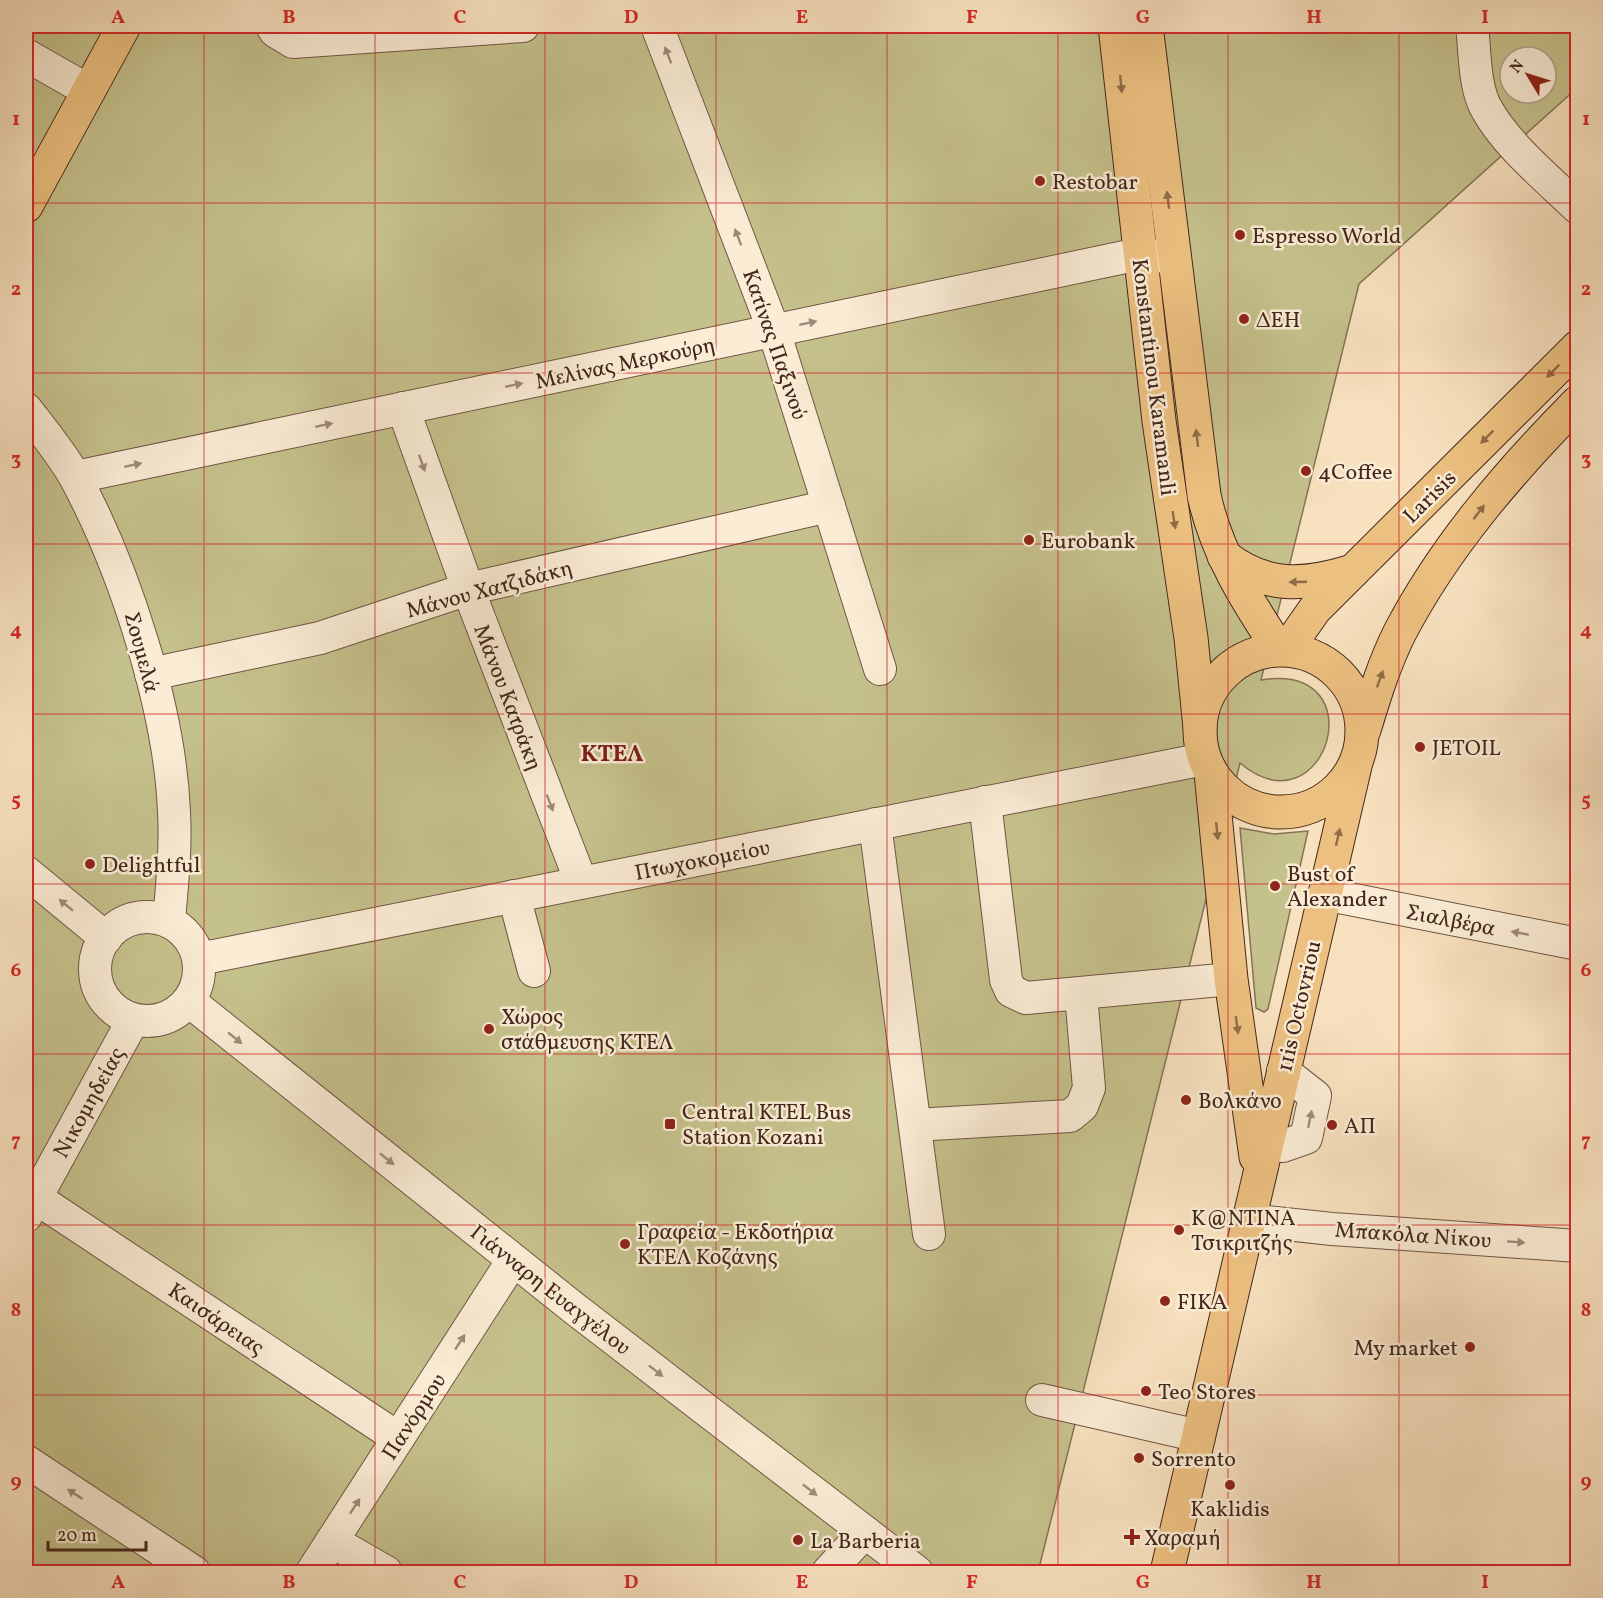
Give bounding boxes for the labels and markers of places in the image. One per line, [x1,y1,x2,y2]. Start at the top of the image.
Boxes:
place label: Restobar [1052,168,1138,199]
marker: Restobar [1033,174,1047,188]
place label: Espresso World [1252,222,1401,253]
marker: Espresso World [1233,228,1247,242]
place label: ΔΕΗ [1256,306,1300,337]
marker: ΔΕΗ [1237,312,1251,326]
place label: 4Coffee [1318,458,1393,489]
marker: 4Coffee [1299,464,1313,478]
place label: Eurobank [1041,527,1135,558]
marker: Eurobank [1022,533,1036,547]
place label: JETOIL [1432,734,1501,765]
marker: JETOIL [1413,740,1427,754]
place label: Delightful [102,851,200,882]
marker: Delightful [83,857,97,871]
place label: Bust of Alexander [1287,860,1387,916]
marker: Bust of Alexander [1268,879,1282,893]
place label: Χώρος στάθμευσης ΚΤΕΛ [501,1003,674,1059]
marker: Χώρος στάθμευσης ΚΤΕΛ [482,1022,496,1036]
place label: Βολκάνο [1198,1087,1282,1118]
marker: Βολκάνο [1179,1093,1193,1107]
place label: Central KTEL Bus Station Kozani [682,1098,851,1154]
place label: ΑΠ [1344,1112,1376,1143]
marker: Central KTEL Bus Station Kozani [663,1117,677,1131]
marker: ΑΠ [1325,1118,1339,1132]
place label: Κ@ΝΤΙΝΑ Τσικριτζής [1191,1204,1296,1260]
place label: Γραφεία - Εκδοτήρια ΚΤΕΛ Κοζάνης [637,1218,834,1274]
marker: Κ@ΝΤΙΝΑ Τσικριτζής [1172,1223,1186,1237]
marker: Γραφεία - Εκδοτήρια ΚΤΕΛ Κοζάνης [618,1237,632,1251]
place label: FIKA [1177,1288,1228,1319]
marker: FIKA [1158,1294,1172,1308]
place label: My market [1354,1334,1458,1365]
marker: My market [1463,1340,1477,1354]
place label: Teo Stores [1158,1378,1256,1409]
marker: Teo Stores [1139,1384,1153,1398]
place label: Sorrento [1151,1445,1236,1476]
marker: Sorrento [1132,1451,1146,1465]
marker: Kaklidis [1223,1478,1237,1492]
place label: Kaklidis [1190,1495,1270,1526]
place label: Χαραμή [1144,1524,1221,1555]
place label: La Barberia [810,1527,921,1558]
marker: Χαραμή [1125,1530,1139,1544]
marker: La Barberia [791,1533,805,1547]

